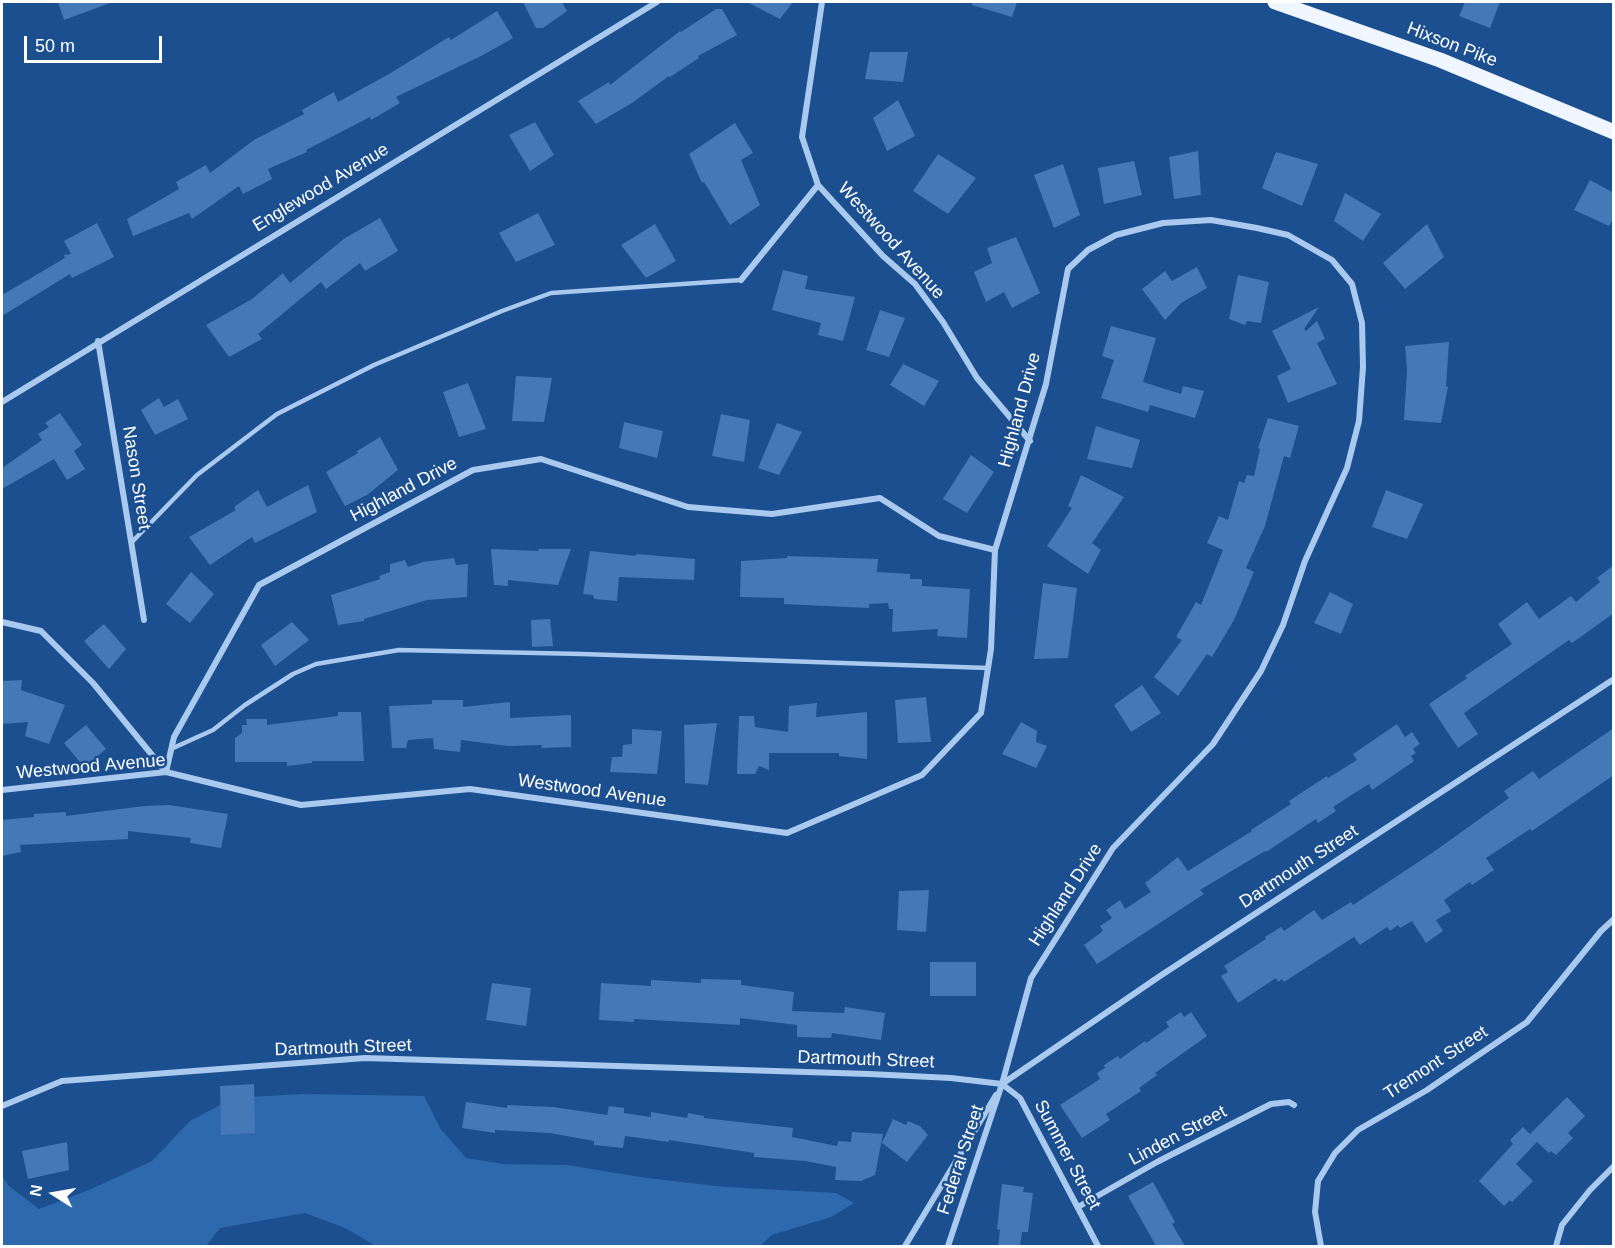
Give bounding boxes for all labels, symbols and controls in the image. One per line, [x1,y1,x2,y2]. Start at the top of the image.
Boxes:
street label: Hixson Pike [1404,18,1500,72]
scale bar [27,24,165,62]
text: 50 m [35,36,75,56]
street label: Englewood Avenue [249,139,393,237]
street label: Westwood Avenue [833,178,949,304]
street label: Highland Drive [994,350,1046,470]
street label: Nason Street [117,424,155,532]
street label: Highland Drive [347,453,461,527]
street label: Westwood Avenue [16,750,166,784]
street label: Westwood Avenue [517,770,667,812]
street label: Dartmouth Street [1236,821,1362,913]
street label: Highland Drive [1025,840,1107,950]
street label: Tremont Street [1380,1021,1492,1105]
street label: Dartmouth Street [274,1035,412,1061]
street label: Dartmouth Street [797,1047,935,1073]
street label: Summer Street [1029,1096,1105,1214]
street label: Linden Street [1126,1101,1230,1171]
street label: Federal Street [933,1102,989,1218]
north arrow [24,1164,84,1224]
text: N [26,1183,45,1198]

